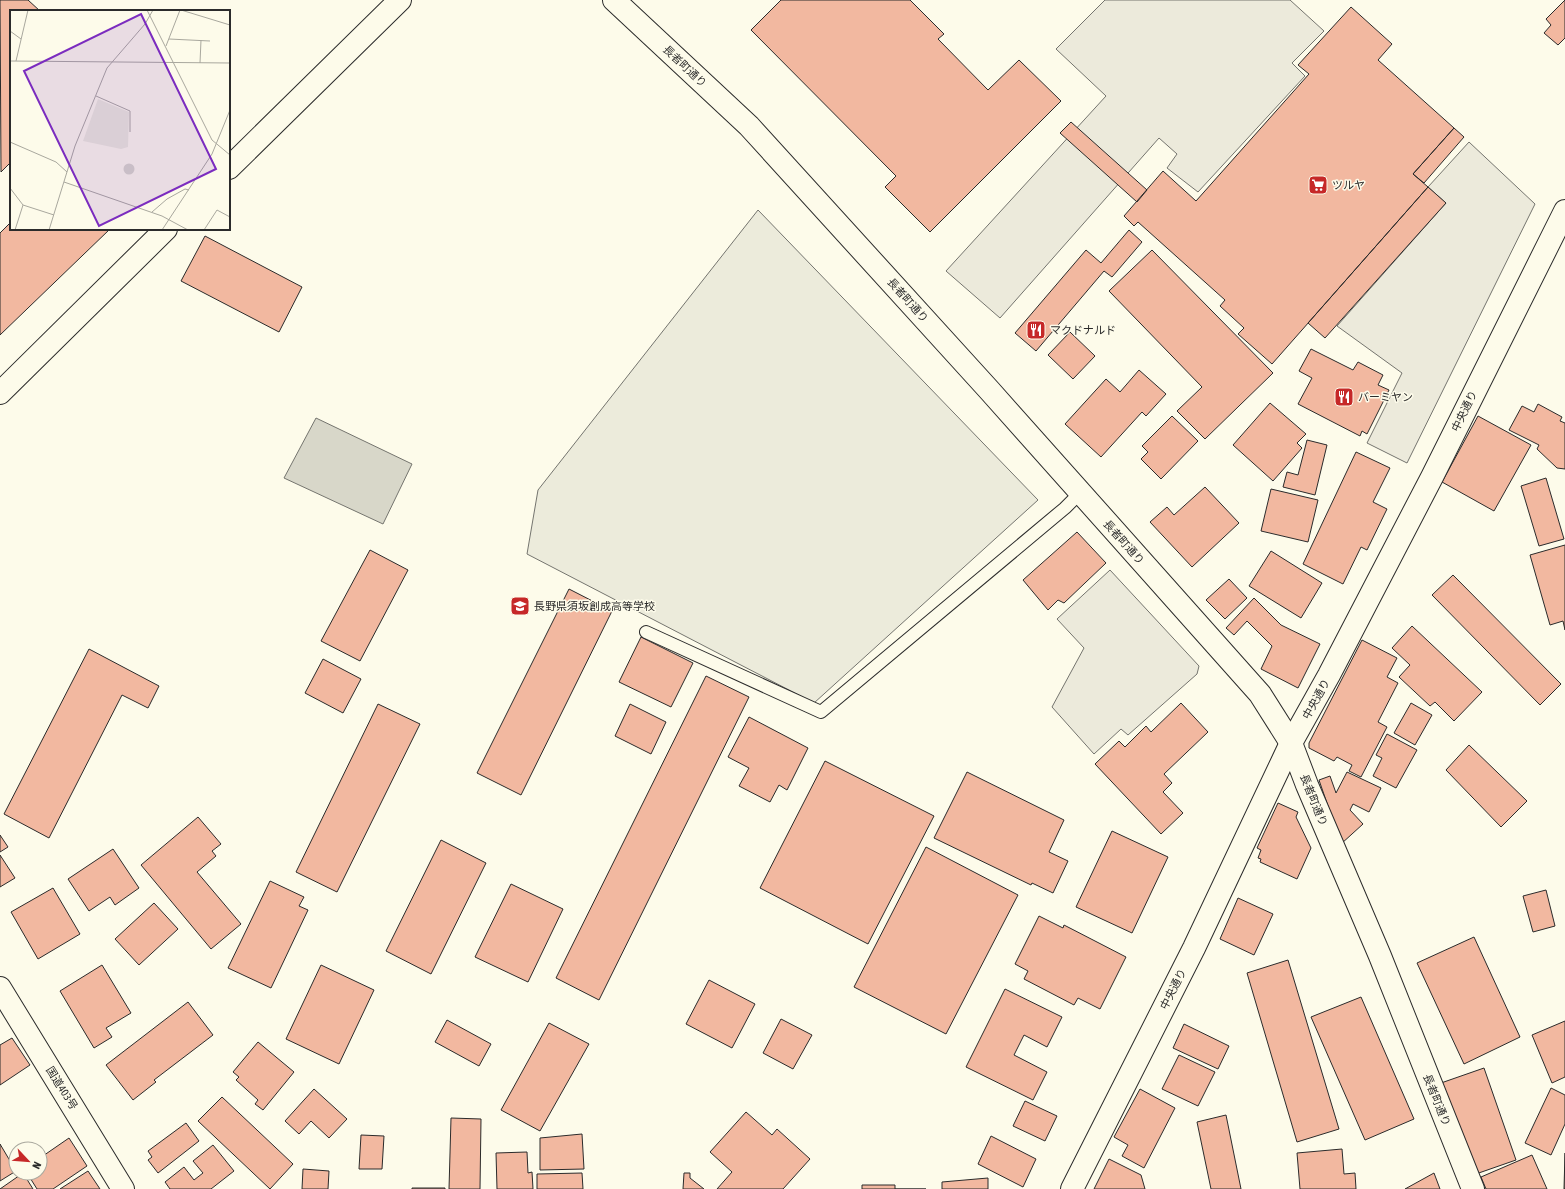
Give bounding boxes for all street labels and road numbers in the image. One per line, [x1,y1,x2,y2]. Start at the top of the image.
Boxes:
street label: 長者町通り [661,43,709,89]
street label: 長者町通り [885,276,931,324]
street label: 中央通り [1449,389,1479,433]
street label: 長者町通り [1101,518,1147,566]
street label: 中央通り [1300,677,1332,721]
street label: 長者町通り [1298,772,1330,828]
street label: 中央通り [1158,967,1188,1011]
street label: 国道403号 [44,1064,80,1112]
street label: 長者町通り [1421,1072,1453,1128]

